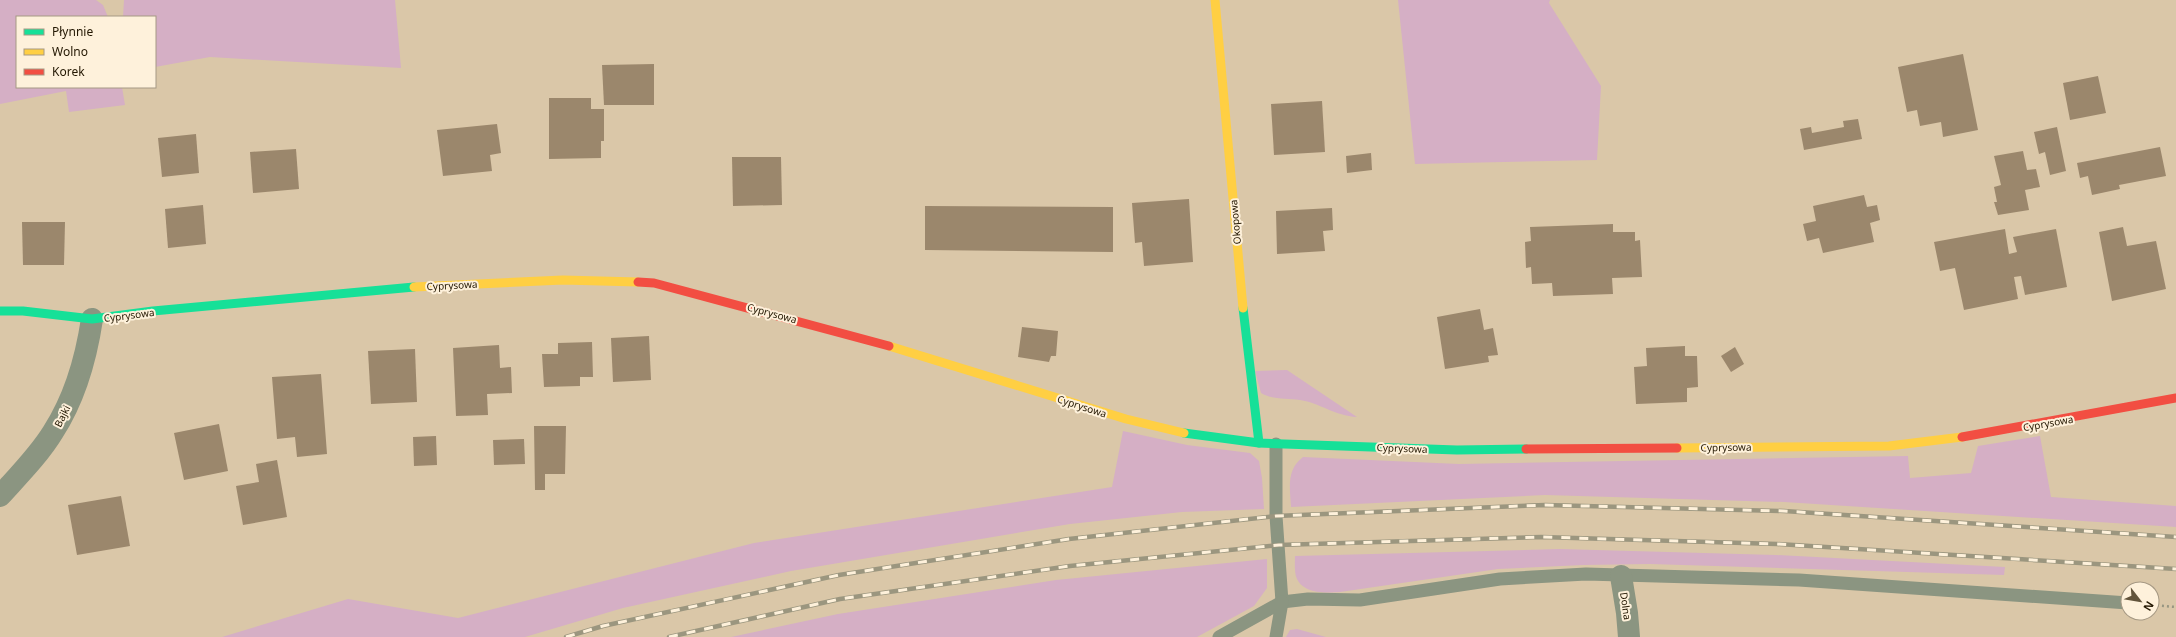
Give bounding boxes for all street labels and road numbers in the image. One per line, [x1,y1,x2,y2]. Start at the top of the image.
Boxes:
street label: Okopowa [1226,199,1244,245]
street label: Cyprysowa [426,277,478,293]
street label: Cyprysowa [746,300,798,326]
street label: Cyprysowa [103,305,155,325]
street label: Cyprysowa [1056,391,1108,421]
street label: Bajki [51,403,73,429]
street label: Cyprysowa [2022,412,2074,434]
street label: Cyprysowa [1376,440,1428,456]
street label: Cyprysowa [1700,440,1752,454]
street label: Dolna [1617,591,1635,621]

